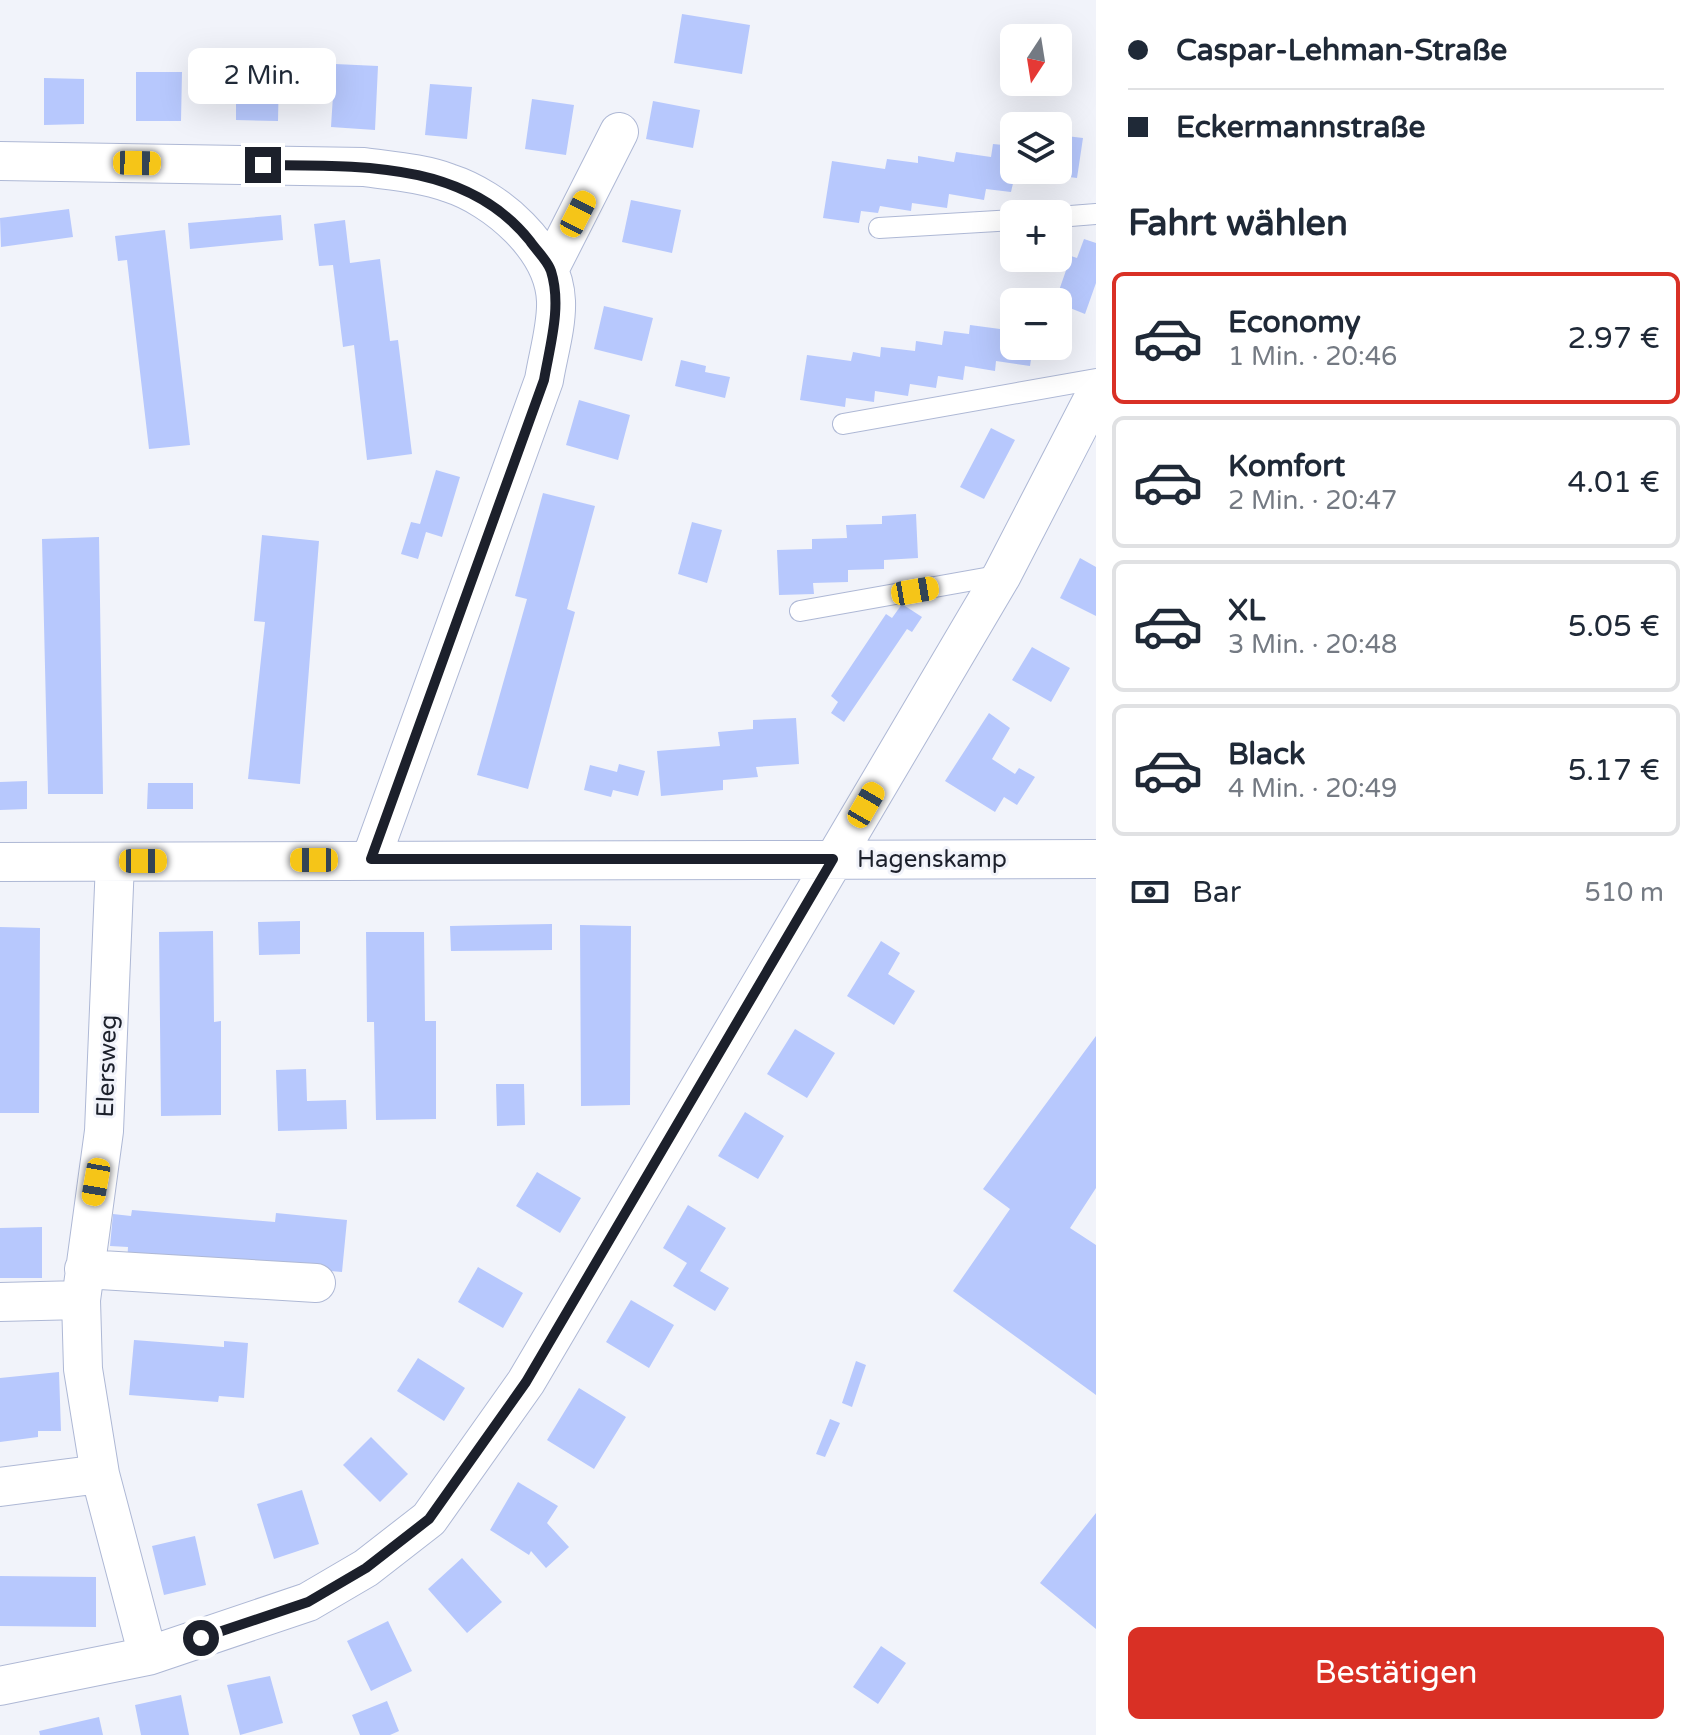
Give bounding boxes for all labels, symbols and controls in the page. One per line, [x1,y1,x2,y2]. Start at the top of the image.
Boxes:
north arrow [1000,24,1072,96]
map controls [1000,24,1072,360]
text: Caspar-Lehman-Straße [1176,32,1507,69]
callout: 2 Min. [189,49,337,105]
text: 2 Min. [223,60,301,91]
text: Eckermannstraße [1176,109,1426,146]
button: layers [1000,112,1072,184]
route end [245,147,281,183]
car [113,151,161,175]
car [556,187,600,241]
button: + [1000,200,1072,272]
text: Fahrt wählen [1128,202,1348,245]
button: − [1000,288,1072,360]
icon: car [1132,302,1204,374]
text: Economy [1228,304,1361,341]
text: 2.97 € [1567,320,1660,357]
text: 1 Min. · 20:46 [1228,341,1397,372]
icon: car [1132,446,1204,518]
text: Komfort [1228,448,1345,485]
text: 4.01 € [1567,464,1660,501]
text: 2 Min. · 20:47 [1228,485,1397,516]
car [889,575,941,607]
icon: car [1132,590,1204,662]
text: XL [1228,592,1265,629]
text: 5.05 € [1568,608,1660,645]
text: 3 Min. · 20:48 [1228,629,1397,660]
icon: car [1132,734,1204,806]
text: Black [1228,736,1305,773]
text: 5.17 € [1568,752,1660,789]
text: 4 Min. · 20:49 [1228,773,1397,804]
car [844,778,888,832]
street label: Hagenskamp [857,845,1007,874]
car [290,848,338,872]
car [119,849,167,873]
icon: cash [1128,870,1172,914]
text: Bar [1192,874,1241,911]
text: 510 m [1584,877,1664,908]
street label: Elersweg [91,1014,123,1118]
car [80,1156,112,1208]
route start [183,1620,219,1656]
button: Bestätigen [1128,1627,1664,1719]

